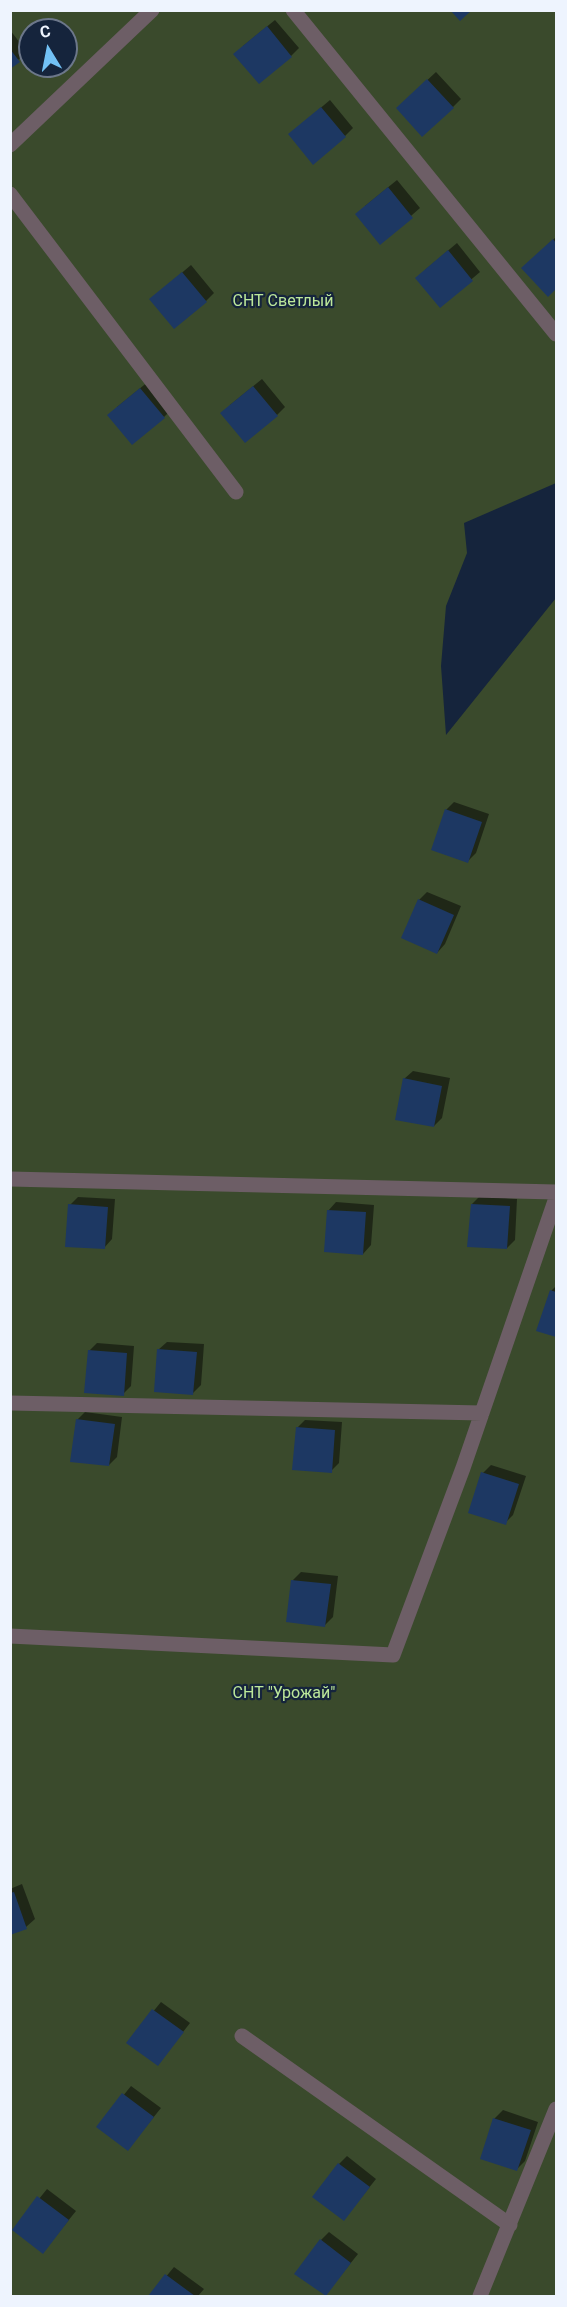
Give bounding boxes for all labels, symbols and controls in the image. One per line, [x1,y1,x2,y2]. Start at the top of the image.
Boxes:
north arrow [18,18,78,78]
text: С [38,21,52,42]
park label: СНТ Светлый [232,292,334,312]
park label: СНТ "Урожай" [233,1684,335,1704]

